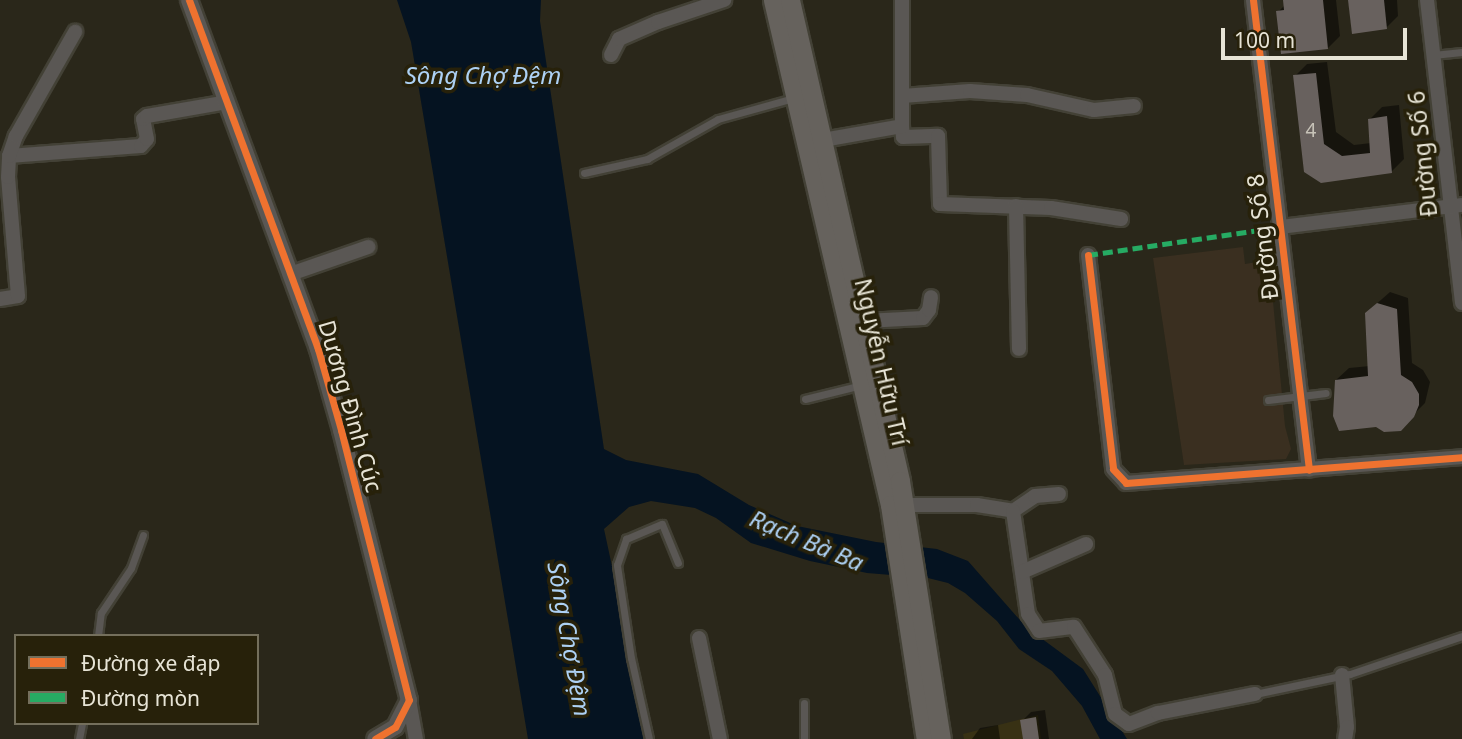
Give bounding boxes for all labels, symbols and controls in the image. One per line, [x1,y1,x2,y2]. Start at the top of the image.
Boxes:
scale bar [1224,14,1410,58]
text: 100 m [1234,26,1295,54]
water label: Sông Chợ Đệm [405,61,561,89]
street label: Đường Số 6 [1402,90,1442,218]
house number: 4 [1306,120,1316,142]
street label: Đường Số 8 [1241,173,1283,301]
street label: Nguyễn Hữu Trí [849,276,915,448]
street label: Dương Đình Cúc [313,317,389,495]
water label: Rạch Bà Ba [746,503,868,577]
water label: Sông Chợ Đệm [542,559,598,719]
legend [14,634,259,725]
text: Đường xe đạp [81,649,220,677]
text: Đường mòn [81,684,200,712]

